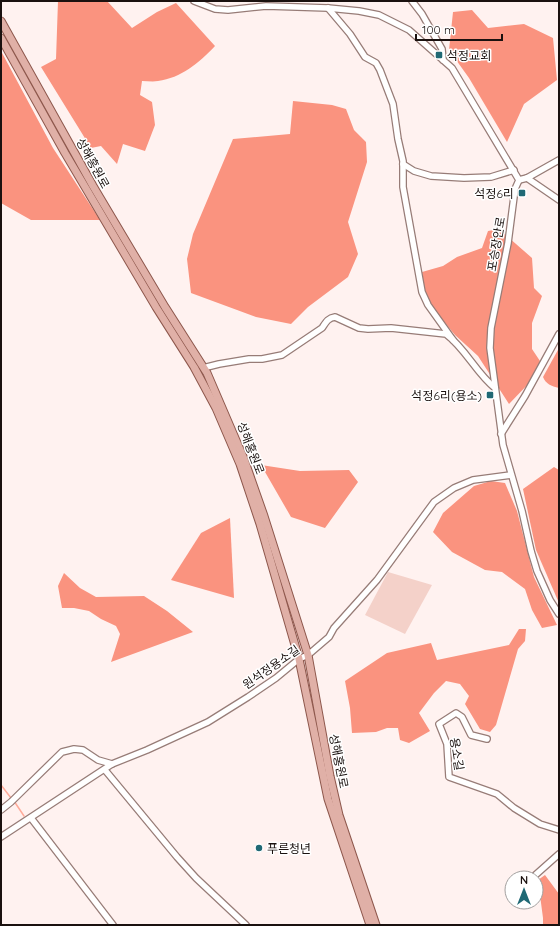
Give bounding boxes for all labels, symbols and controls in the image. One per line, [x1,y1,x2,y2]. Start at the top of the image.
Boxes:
scale bar [416,16,502,42]
text: 100 m [422,22,455,37]
place label: 석정교회 [447,48,491,63]
marker: 석정교회 [434,50,444,60]
street label: 성해홍원로 [73,135,113,191]
place label: 석정6리 [474,186,514,201]
marker: 석정6리 [517,188,527,198]
street label: 포승장안로 [484,216,508,272]
place label: 석정6리(용소) [411,388,482,403]
marker: 석정6리(용소) [485,390,495,400]
street label: 성해홍원로 [234,420,268,476]
street label: 원석정용소길 [240,642,302,692]
street label: 성해홍원로 [326,732,352,790]
street label: 용소길 [447,736,467,772]
place label: 푸른청년 [267,841,311,856]
marker: 푸른청년 [254,843,264,853]
north arrow [504,870,544,910]
text: N [520,873,528,887]

